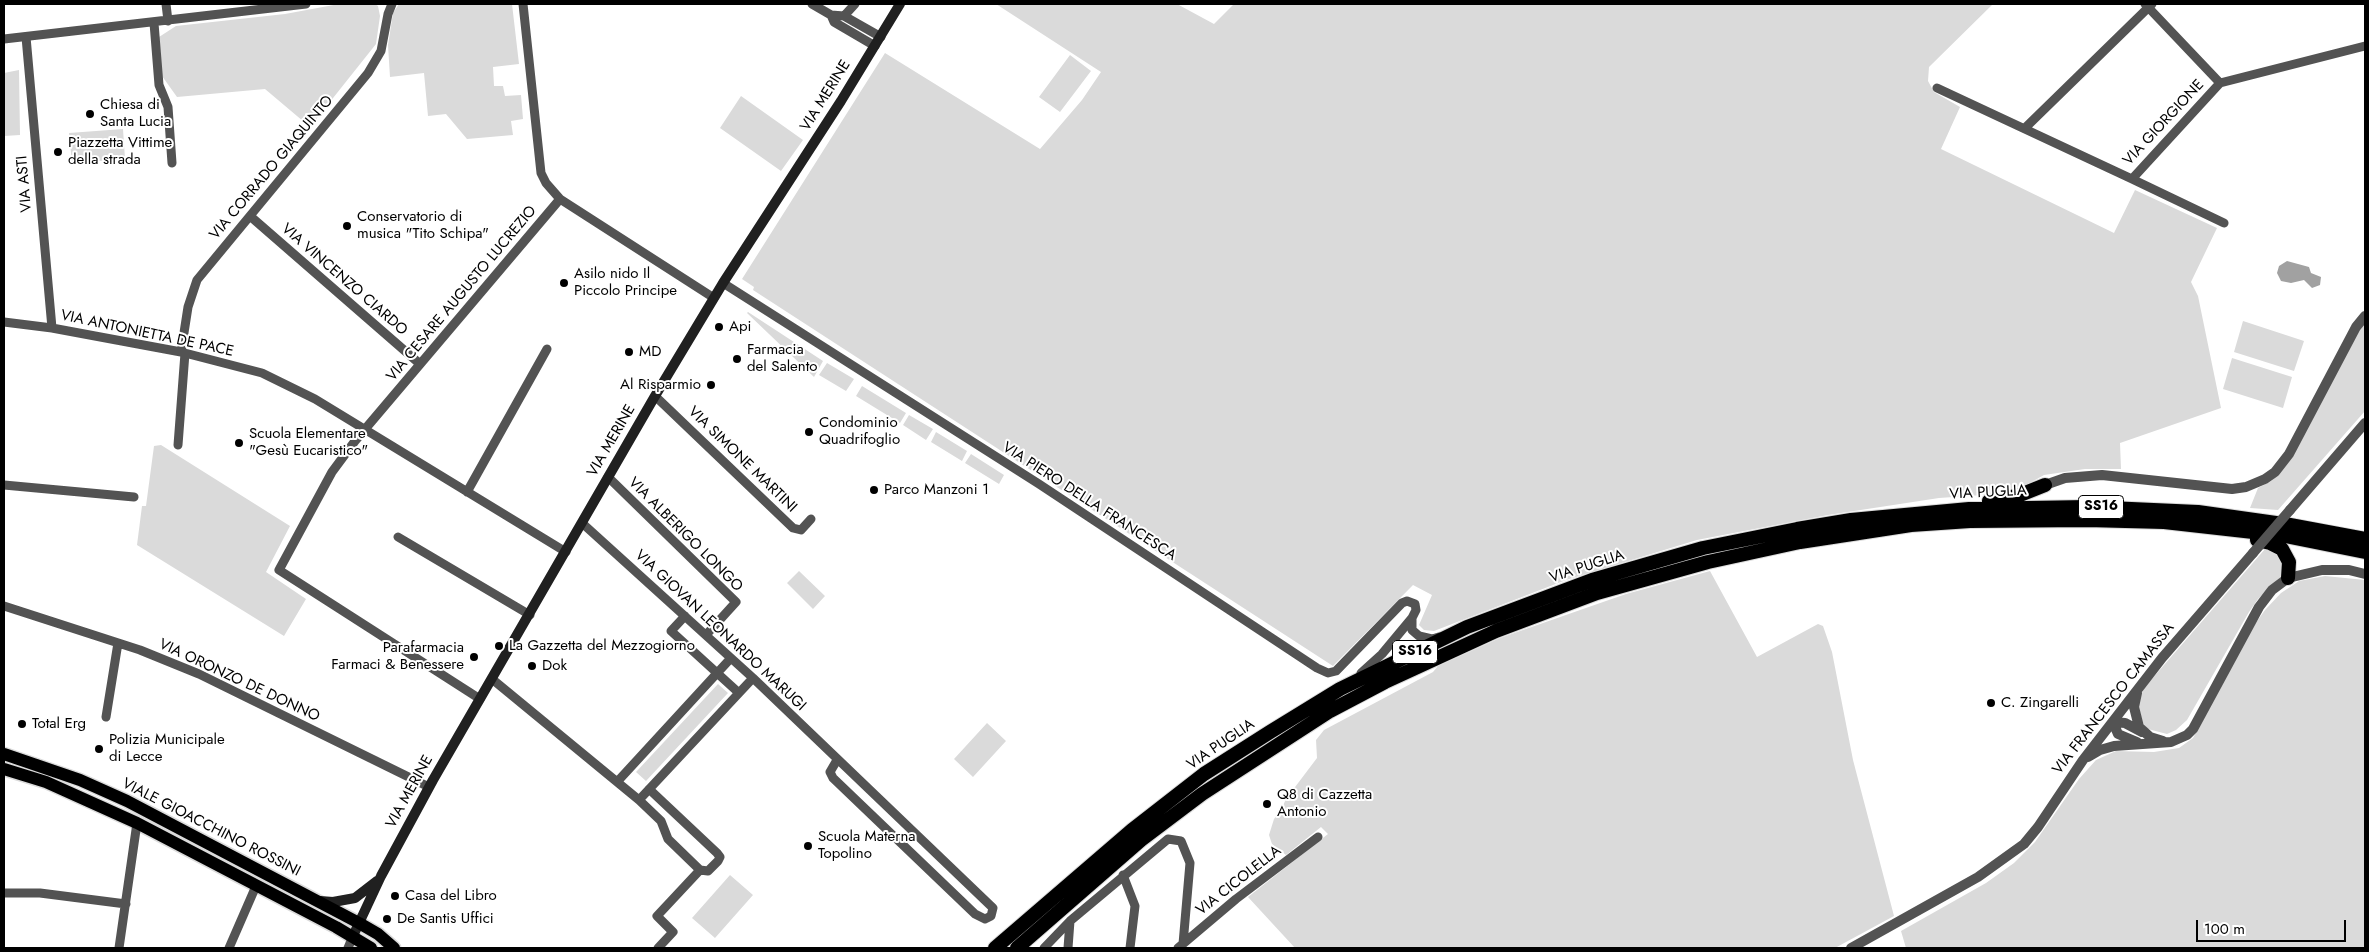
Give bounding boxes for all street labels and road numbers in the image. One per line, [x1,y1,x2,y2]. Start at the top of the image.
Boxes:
street label: VIA MERINE [797,57,855,135]
street label: VIA GIORGIONE [2120,76,2208,170]
street label: VIA CORRADO GIAQUINTO [206,92,338,244]
street label: VIA ASTI [14,155,36,213]
street label: VIA CESARE AUGUSTO LUCREZIO [383,203,541,385]
street label: VIA VINCENZO CIARDO [277,220,411,340]
street label: VIA ANTONIETTA DE PACE [59,307,235,361]
street label: VIA MERINE [584,402,640,480]
street label: VIA SIMONE MARTINI [684,403,800,517]
street label: VIA PIERO DELLA FRANCESCA [999,439,1179,565]
street label: VIA ALBERIGO LONGO [624,474,746,596]
street label: VIA PUGLIA [1949,482,2027,504]
road number: SS16 [2078,496,2124,518]
street label: VIA PUGLIA [1547,546,1627,588]
street label: VIA GIOVAN LEONARDO MARUGI [631,547,809,715]
street label: VIA FRANCESCO CAMASSA [2049,620,2179,778]
street label: VIA ORONZO DE DONNO [156,636,322,726]
road number: SS16 [1392,640,1438,664]
street label: VIA PUGLIA [1184,716,1258,774]
street label: VIA MERINE [383,753,437,831]
street label: VIALE GIOACCHINO ROSSINI [119,775,303,881]
street label: VIA CICOLELLA [1193,842,1285,920]

